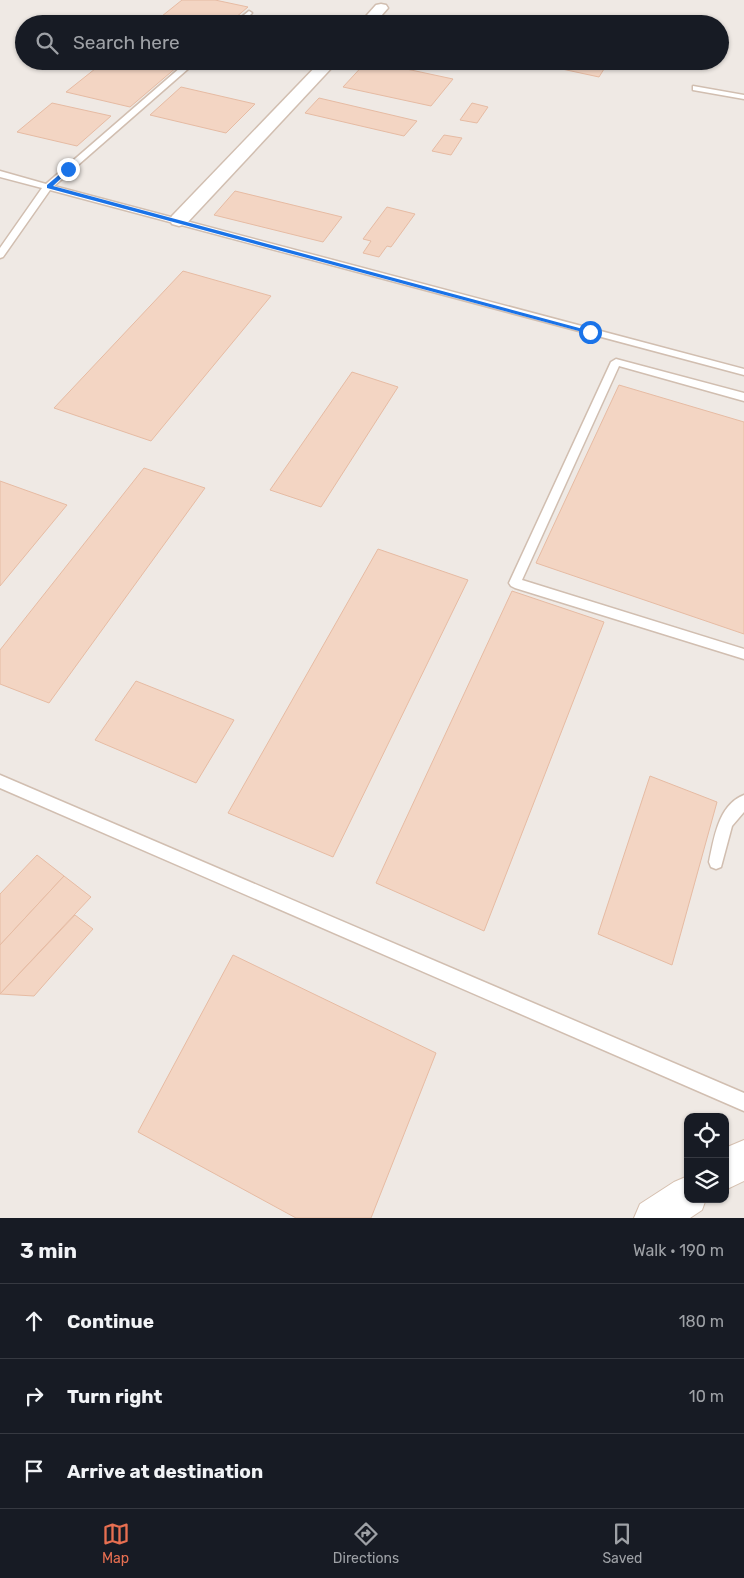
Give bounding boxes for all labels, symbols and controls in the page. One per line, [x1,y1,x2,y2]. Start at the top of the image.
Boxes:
search box [15,15,729,70]
icon: search [33,29,61,57]
text: Search here [73,31,180,54]
route end [57,158,80,181]
route start [579,321,602,344]
map controls [684,1113,729,1203]
button: locate [684,1113,729,1158]
button: layers [684,1158,729,1203]
text: 3 min [20,1238,77,1263]
text: Walk · 190 m [633,1241,724,1260]
icon: ahead [20,1307,48,1335]
text: Continue [67,1310,154,1333]
text: 180 m [679,1312,724,1331]
icon: right [20,1382,48,1410]
text: Turn right [67,1385,162,1408]
text: 10 m [689,1387,724,1406]
icon: arrive [20,1457,48,1485]
text: Arrive at destination [67,1460,263,1483]
tab: Map [102,1520,130,1567]
tab: Directions [333,1520,399,1567]
tab: Saved [602,1520,642,1567]

